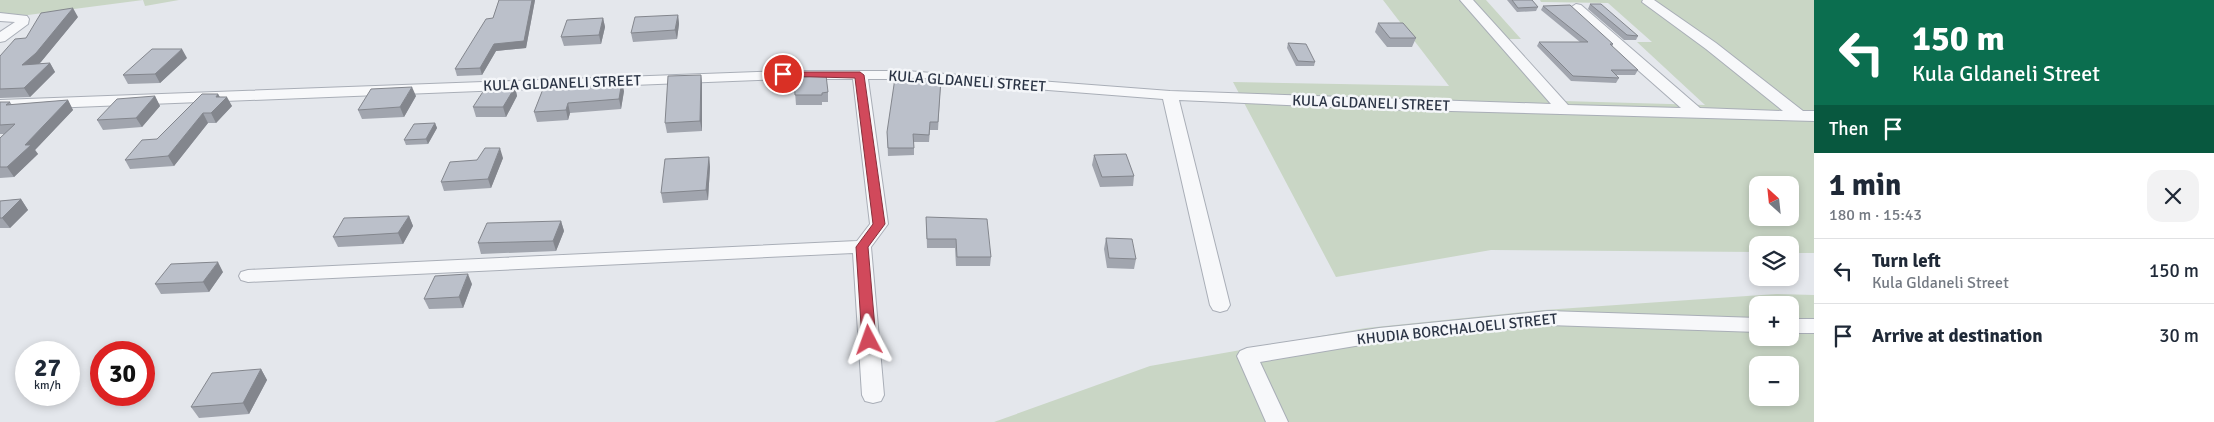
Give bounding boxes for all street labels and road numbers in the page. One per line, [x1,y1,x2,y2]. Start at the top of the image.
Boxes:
street label: KULA GLDANELI STREET [888,67,1047,96]
street label: KULA GLDANELI STREET [483,71,642,95]
street label: KULA GLDANELI STREET [1292,91,1451,115]
street label: KHUDIA BORCHALOELI STREET [1356,309,1559,348]

